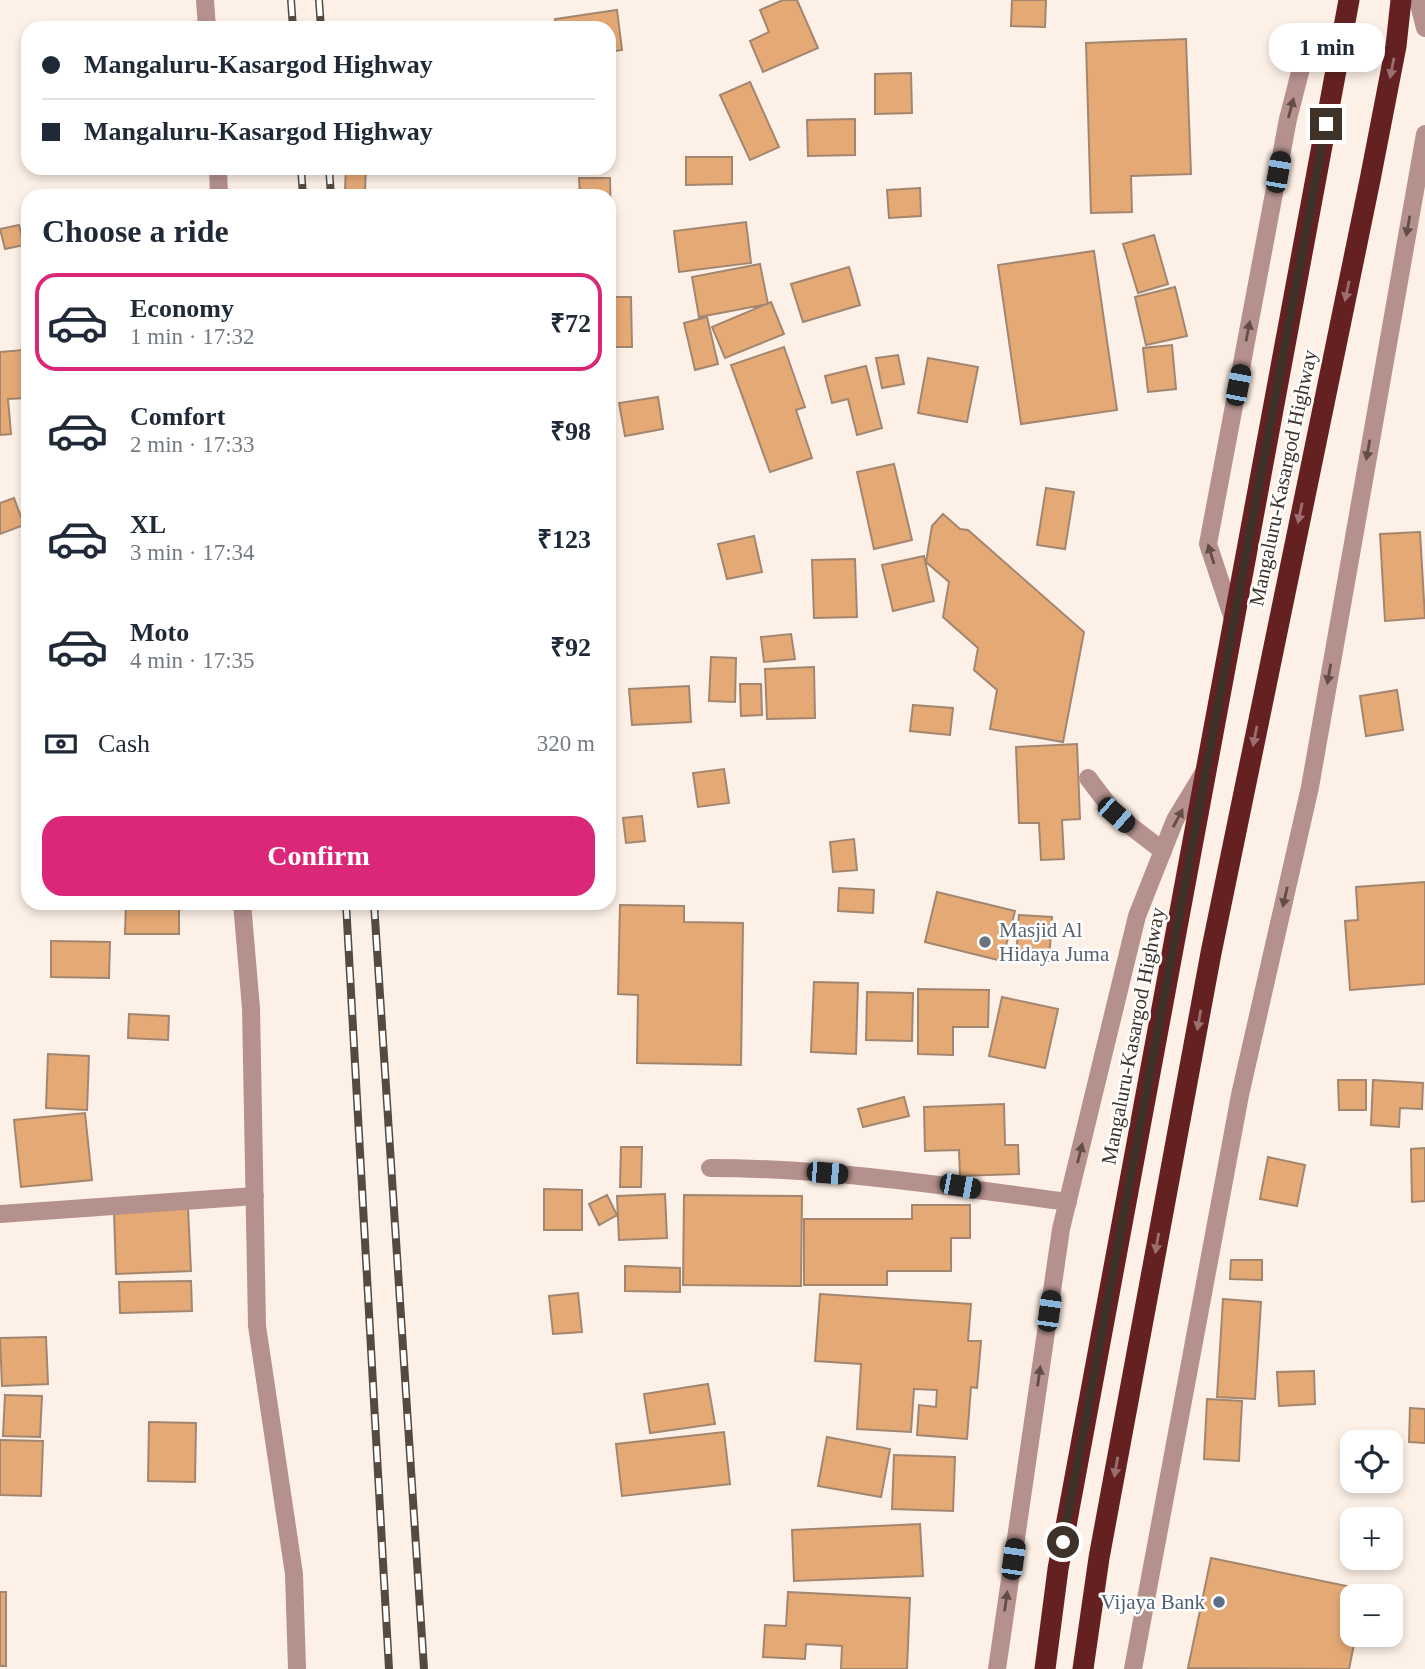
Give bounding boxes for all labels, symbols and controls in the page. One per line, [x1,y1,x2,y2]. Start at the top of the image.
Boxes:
callout: 1 min [1268,23,1384,72]
text: 1 min [1299,35,1355,60]
text: Mangaluru-Kasargod Highway [84,50,433,79]
one-way arrow [1386,57,1397,79]
one-way arrow [1286,97,1297,119]
route end [1310,108,1342,140]
text: Mangaluru-Kasargod Highway [84,117,433,146]
car [1265,149,1292,195]
text: Choose a ride [42,213,229,249]
one-way arrow [1402,215,1413,237]
one-way arrow [1341,280,1352,302]
icon: car [46,291,109,354]
text: Economy [130,294,234,323]
text: ₹72 [550,309,591,338]
one-way arrow [1242,320,1253,342]
text: 1 min · 17:32 [130,324,255,349]
street label: Mangaluru-Kasargod Highway [1244,347,1322,608]
car [1224,362,1253,408]
icon: car [46,399,109,462]
text: Comfort [130,402,225,431]
text: ₹98 [550,417,591,446]
text: 2 min · 17:33 [130,432,255,457]
one-way arrow [1362,439,1373,461]
one-way arrow [1295,502,1306,524]
icon: car [46,507,109,570]
text: XL [130,510,166,539]
text: ₹123 [537,525,591,554]
text: 3 min · 17:34 [130,540,255,565]
one-way arrow [1206,544,1216,565]
icon: car [46,615,109,678]
text: Moto [130,618,189,647]
text: ₹92 [550,633,591,662]
text: 4 min · 17:35 [130,648,255,673]
one-way arrow [1323,663,1334,685]
icon: cash [42,725,80,763]
one-way arrow [1249,725,1260,747]
text: Cash [98,729,150,758]
text: 320 m [537,731,595,756]
car [1094,793,1139,837]
one-way arrow [1172,808,1183,828]
button: Confirm [42,816,595,896]
one-way arrow [1279,886,1290,908]
street label: Mangaluru-Kasargod Highway [1096,905,1170,1167]
place label: Masjid Al Hidaya Juma [999,918,1110,966]
marker: Masjid Al Hidaya Juma [977,934,993,950]
one-way arrow [1193,1009,1204,1031]
one-way arrow [1074,1142,1085,1164]
car [806,1161,849,1185]
car [938,1172,983,1200]
one-way arrow [1151,1232,1162,1254]
car [1036,1289,1063,1333]
one-way arrow [1034,1365,1045,1387]
map controls [1340,1430,1403,1647]
button: locate [1340,1430,1403,1493]
one-way arrow [1110,1456,1121,1478]
button: + [1340,1507,1403,1570]
route start [1047,1526,1079,1558]
car [1000,1537,1027,1581]
button: − [1340,1584,1403,1647]
one-way arrow [1001,1590,1012,1612]
place label: Vijaya Bank [1101,1590,1205,1614]
marker: Vijaya Bank [1211,1594,1227,1610]

